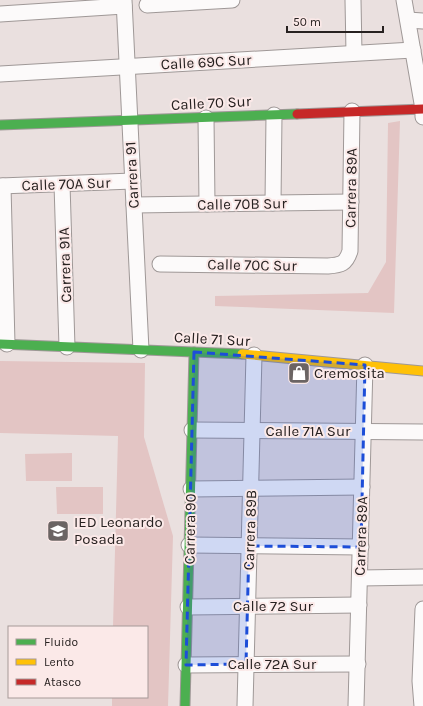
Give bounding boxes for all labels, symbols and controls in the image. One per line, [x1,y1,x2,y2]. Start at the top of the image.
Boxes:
scale bar [287,8,383,34]
text: 50 m [293,15,321,29]
street label: Calle 69C Sur [160,51,252,73]
street label: Calle 70 Sur [170,92,252,114]
street label: Carrera 91 [121,141,143,209]
street label: Carrera 89A [341,148,361,228]
street label: Calle 70A Sur [21,173,111,195]
street label: Calle 70B Sur [197,194,287,214]
street label: Carrera 91A [55,227,75,303]
street label: Calle 70C Sur [207,255,297,275]
street label: Calle 71 Sur [173,328,251,350]
shop icon: Cremosita [286,360,312,386]
place label: Cremosita [314,364,385,382]
street label: Calle 71A Sur [266,422,351,440]
street label: Carrera 89B [240,489,260,571]
street label: Carrera 90 [180,493,200,565]
street label: Carrera 89A [351,495,371,576]
place label: IED Leonardo Posada [74,513,163,548]
school or university icon: IED Leonardo Posada [45,518,71,544]
street label: Calle 72 Sur [233,597,314,615]
legend [8,626,148,698]
text: Fluido [44,635,78,649]
text: Lento [44,655,74,669]
street label: Calle 72A Sur [228,655,317,673]
text: Atasco [44,675,81,689]

